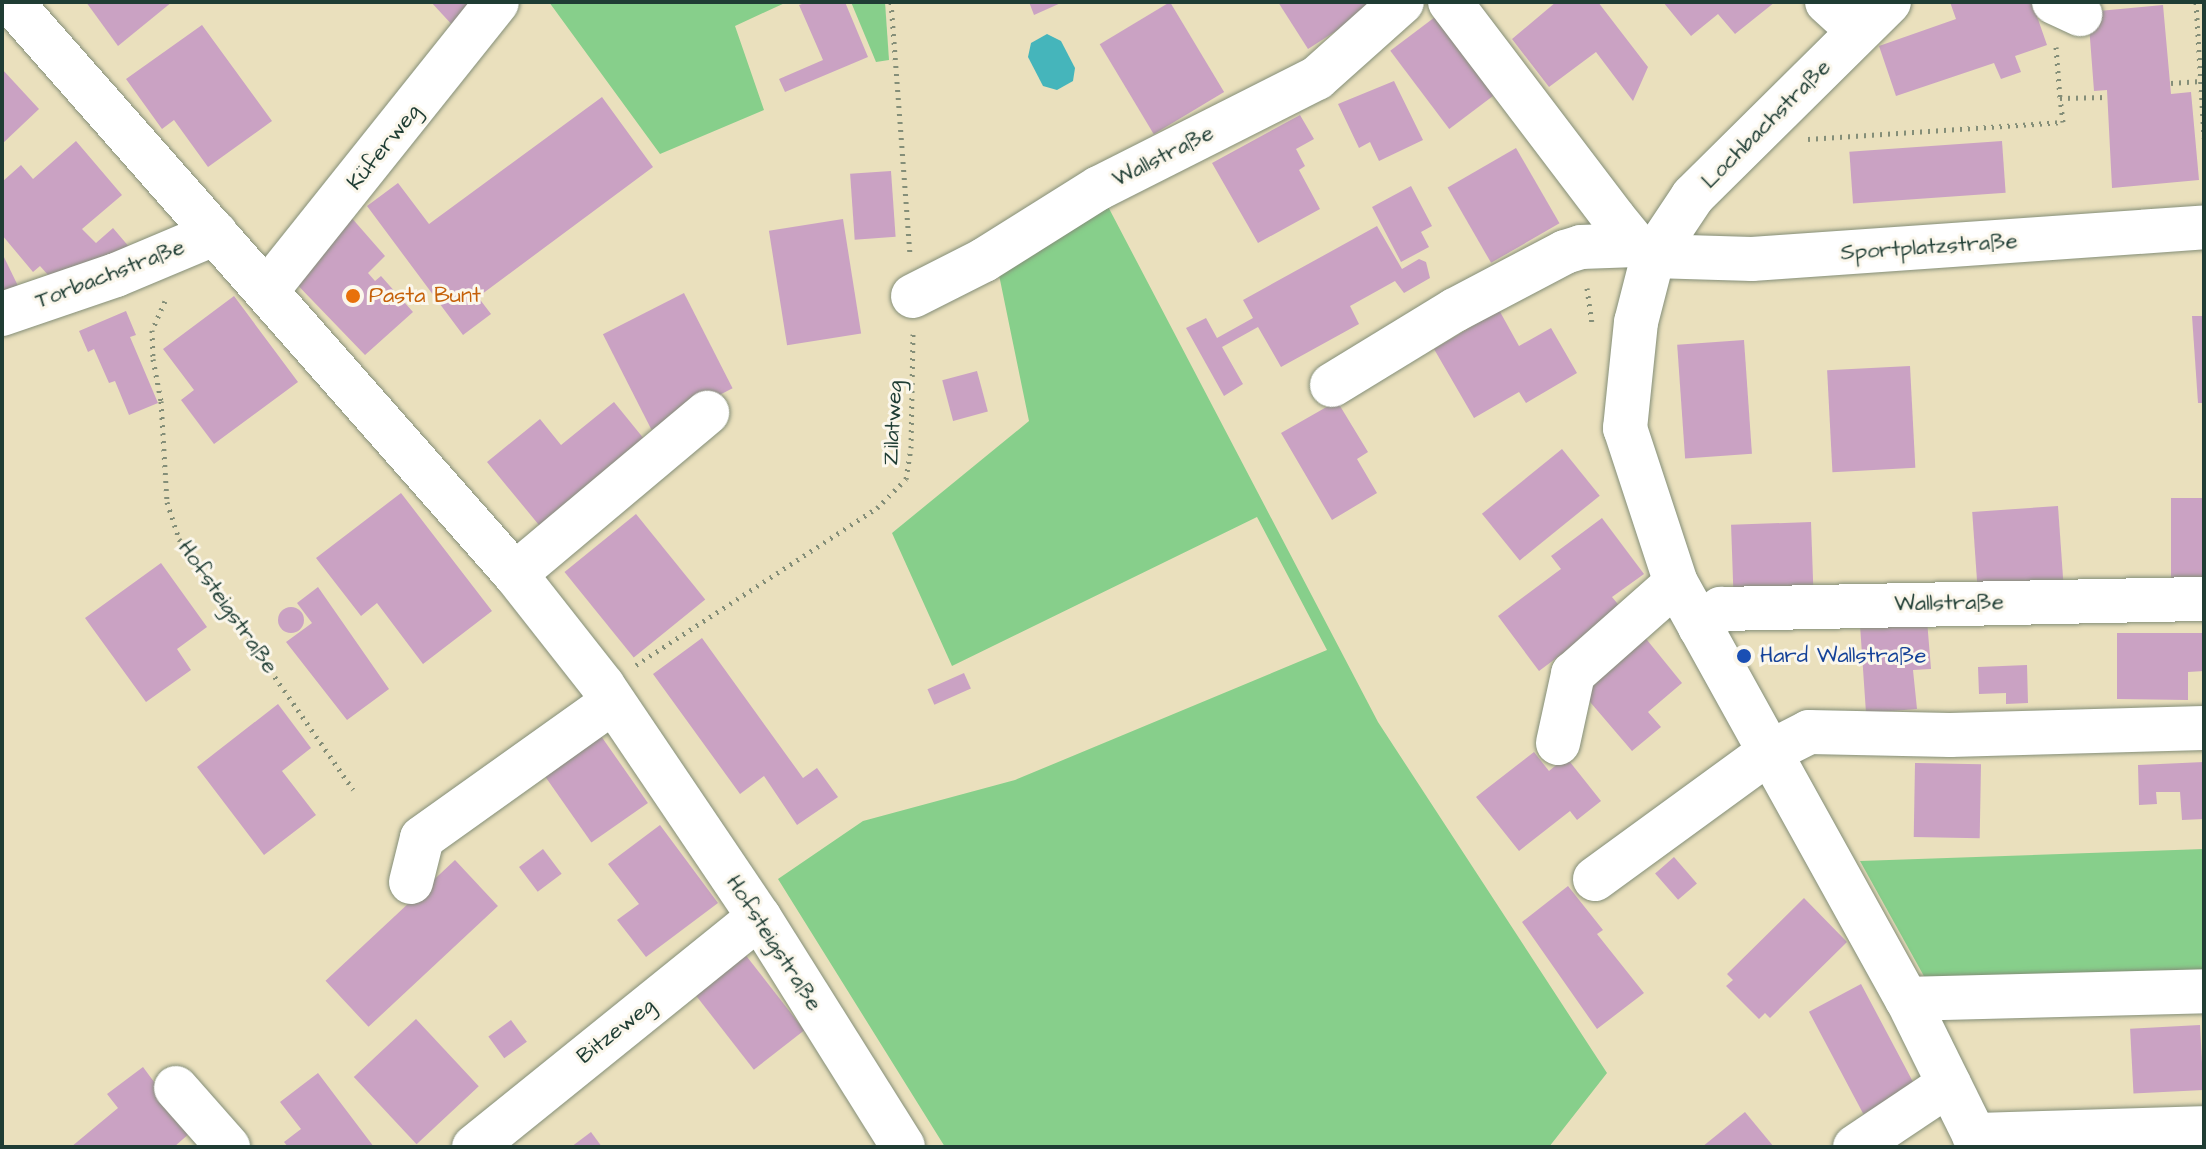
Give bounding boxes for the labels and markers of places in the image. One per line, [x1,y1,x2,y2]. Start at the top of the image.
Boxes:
place label: Pasta Bunt [369,283,481,309]
marker: Pasta Bunt [344,287,362,305]
place label: Hard Wallstraße [1760,643,1926,669]
marker: Hard Wallstraße [1735,647,1753,665]

